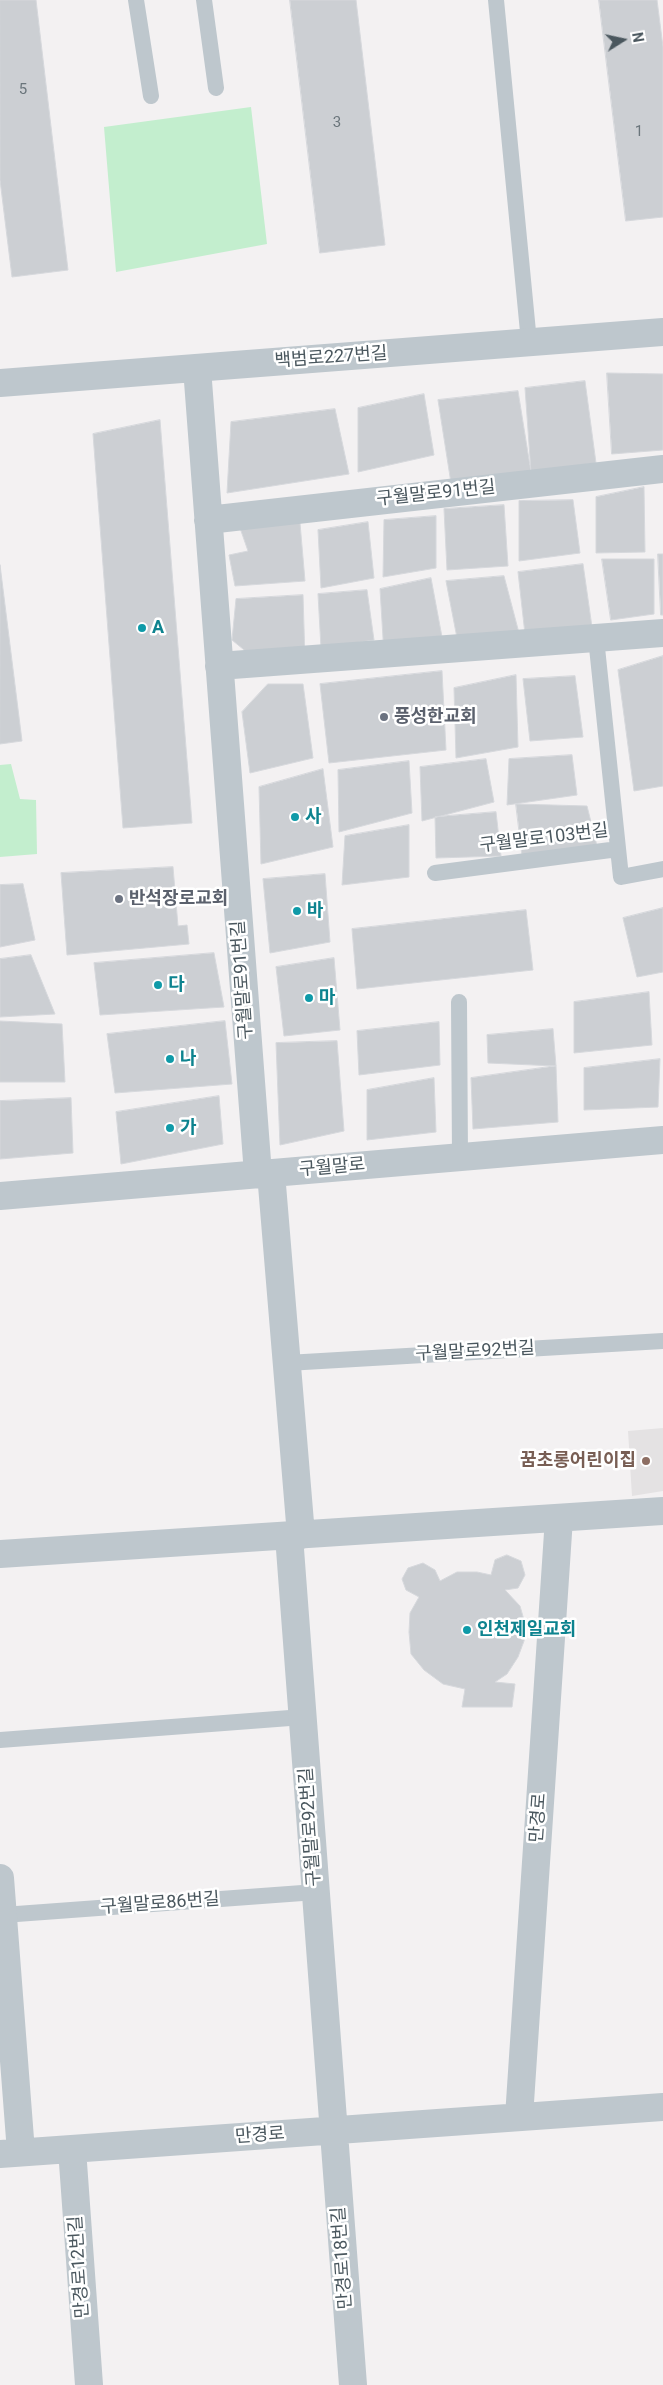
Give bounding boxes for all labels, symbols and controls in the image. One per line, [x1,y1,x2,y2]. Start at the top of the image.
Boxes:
north arrow [598,15,648,65]
text: N [629,31,647,44]
house number: 5 [19,81,27,99]
house number: 3 [333,114,341,132]
house number: 1 [635,123,643,141]
street label: 백범로227번길 [274,343,388,373]
street label: 구월말로91번길 [375,477,497,511]
place label: A [152,617,164,639]
marker: A [136,622,148,634]
place label: 풍성한교회 [394,706,477,728]
marker: 풍성한교회 [378,711,390,723]
place label: 사 [305,806,322,828]
marker: 사 [289,811,301,823]
street label: 구월말로103번길 [478,820,610,858]
place label: 반석장로교회 [129,888,228,910]
marker: 반석장로교회 [113,893,125,905]
place label: 바 [307,900,324,922]
marker: 바 [291,905,303,917]
street label: 구월말로91번길 [228,920,258,1040]
place label: 다 [168,974,185,996]
marker: 다 [152,979,164,991]
place label: 마 [319,987,336,1009]
marker: 마 [303,992,315,1004]
place label: 나 [180,1048,197,1070]
marker: 나 [164,1053,176,1065]
place label: 가 [180,1117,197,1139]
marker: 가 [164,1122,176,1134]
street label: 구월말로 [298,1154,366,1182]
street label: 구월말로92번길 [415,1338,535,1366]
place label: 꿈초롱어린이집 [520,1450,636,1472]
marker: 꿈초롱어린이집 [640,1455,652,1467]
place label: 인천제일교회 [477,1619,576,1641]
marker: 인천제일교회 [461,1624,473,1636]
street label: 구월말로92번길 [296,1767,326,1887]
street label: 만경로 [526,1792,552,1844]
street label: 구월말로86번길 [100,1889,220,1919]
street label: 만경로 [234,2123,286,2149]
street label: 만경로18번길 [329,2206,357,2310]
street label: 만경로12번길 [66,2215,94,2319]

